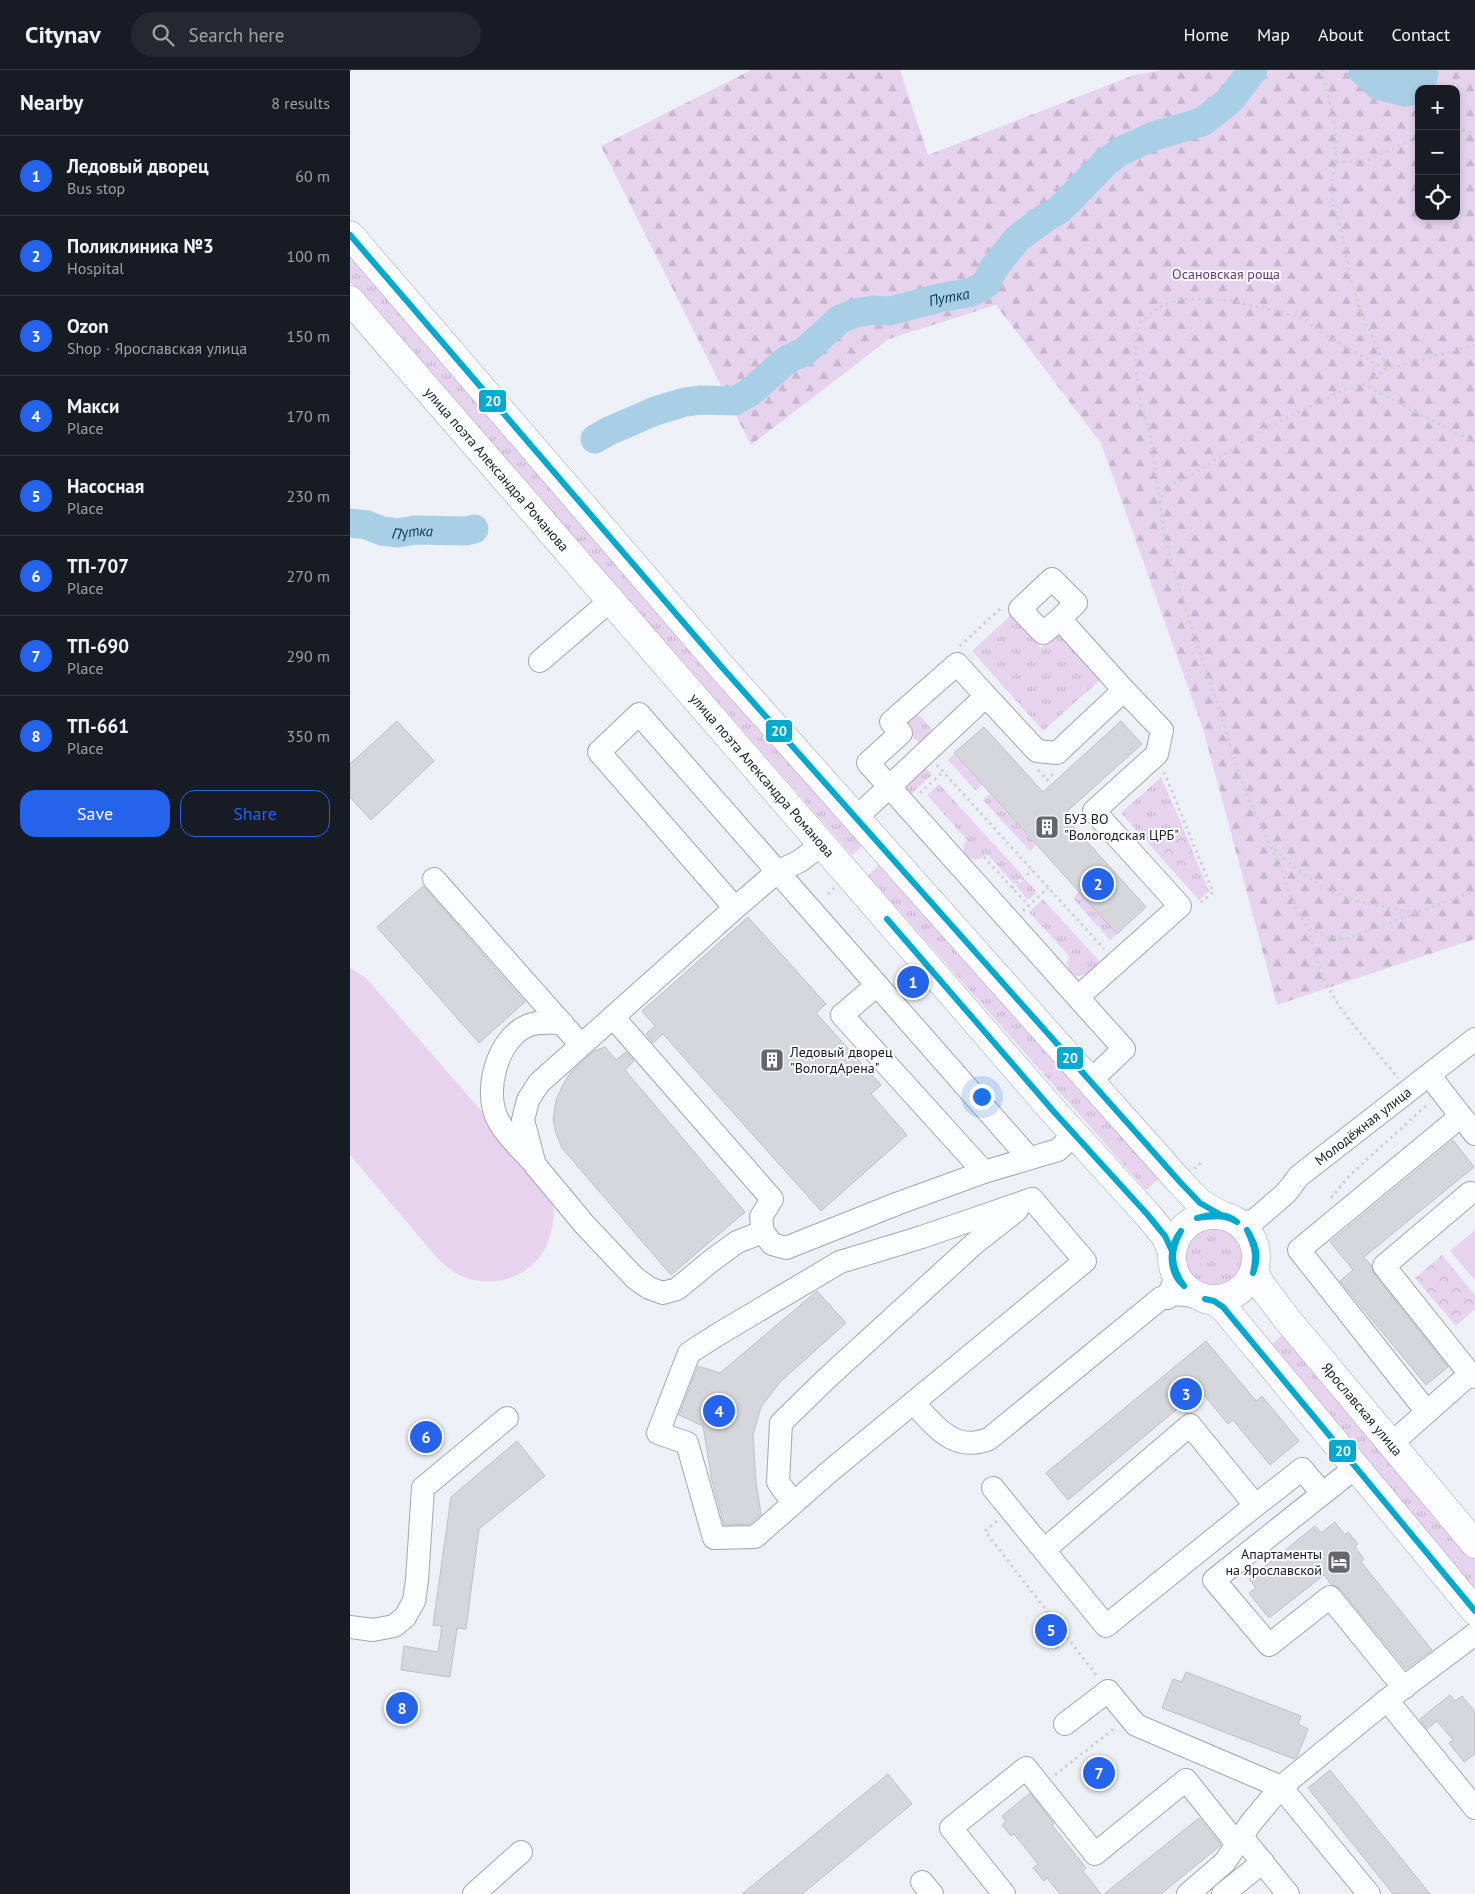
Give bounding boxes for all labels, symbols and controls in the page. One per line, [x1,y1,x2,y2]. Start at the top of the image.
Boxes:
search box [131,12,481,57]
text: Citynav [25,19,101,50]
icon: search [149,21,177,49]
text: Search here [189,23,284,47]
text: Home [1183,23,1229,46]
text: Map [1257,23,1290,46]
text: About [1318,23,1364,46]
text: Contact [1392,23,1450,46]
map controls [1415,85,1460,220]
button: + [1415,85,1460,130]
text: Nearby [20,89,83,116]
text: 8 results [271,93,330,113]
button: − [1415,130,1460,175]
text: Ледовый дворец [67,154,209,178]
text: 1 [31,166,41,186]
text: 60 m [295,166,330,186]
button: locate [1415,175,1460,220]
text: Bus stop [67,178,125,198]
text: Поликлиника №3 [67,234,214,258]
text: 2 [31,246,41,266]
text: 100 m [287,246,330,266]
text: Hospital [67,258,124,278]
park label: Осановская роща [1172,265,1280,283]
water label: Путка [926,283,972,310]
text: Ozon [67,314,109,338]
text: 3 [31,326,41,346]
text: 150 m [287,326,330,346]
text: Shop · Ярославская улица [67,338,247,358]
street label: улица поэта Александра Романова [421,383,573,555]
line badge: 20 [478,389,507,413]
text: 20 [485,392,501,410]
text: Макси [67,394,119,418]
text: 4 [31,406,41,426]
text: 170 m [287,406,330,426]
text: Place [67,418,104,438]
text: Насосная [67,474,144,498]
text: 5 [31,486,41,506]
text: 230 m [287,486,330,506]
text: Place [67,498,104,518]
water label: Путка [391,520,434,543]
text: ТП-707 [67,554,129,578]
text: 6 [31,566,41,586]
text: 270 m [287,566,330,586]
text: Place [67,578,104,598]
text: ТП-690 [67,634,129,658]
text: 7 [31,646,41,666]
text: 290 m [287,646,330,666]
text: Place [67,658,104,678]
street label: улица поэта Александра Романова [686,689,838,861]
text: ТП-661 [67,714,129,738]
line badge: 20 [765,719,793,743]
text: 20 [771,722,787,740]
text: 8 [31,726,41,746]
text: 350 m [287,726,330,746]
text: Place [67,738,104,758]
button: Save [20,790,170,837]
button: Share [180,790,330,837]
place label: БУЗ ВО "Вологодская ЦРБ" [1064,810,1179,844]
building icon: БУЗ ВО "Вологодская ЦРБ" [1034,814,1060,840]
pin: 2 [1082,865,1114,903]
pin: 1 [897,963,929,1001]
place label: Ледовый дворец "ВологдАрена" [789,1043,893,1077]
line badge: 20 [1056,1046,1084,1070]
building icon: Ледовый дворец "ВологдАрена" [759,1047,785,1073]
text: 20 [1062,1049,1078,1067]
street label: Молодёжная улица [1311,1083,1415,1169]
your location [969,1084,995,1110]
street label: Ярославская улица [1318,1359,1407,1460]
pin: 3 [1170,1375,1202,1413]
pin: 4 [703,1392,735,1430]
pin: 6 [410,1418,442,1456]
line badge: 20 [1328,1439,1357,1463]
text: 20 [1335,1442,1351,1460]
place label: Апартаменты на Ярославской [1225,1545,1322,1579]
hotel icon: Апартаменты на Ярославской [1326,1549,1352,1575]
pin: 5 [1035,1611,1067,1649]
pin: 8 [386,1689,418,1727]
pin: 7 [1083,1754,1115,1792]

